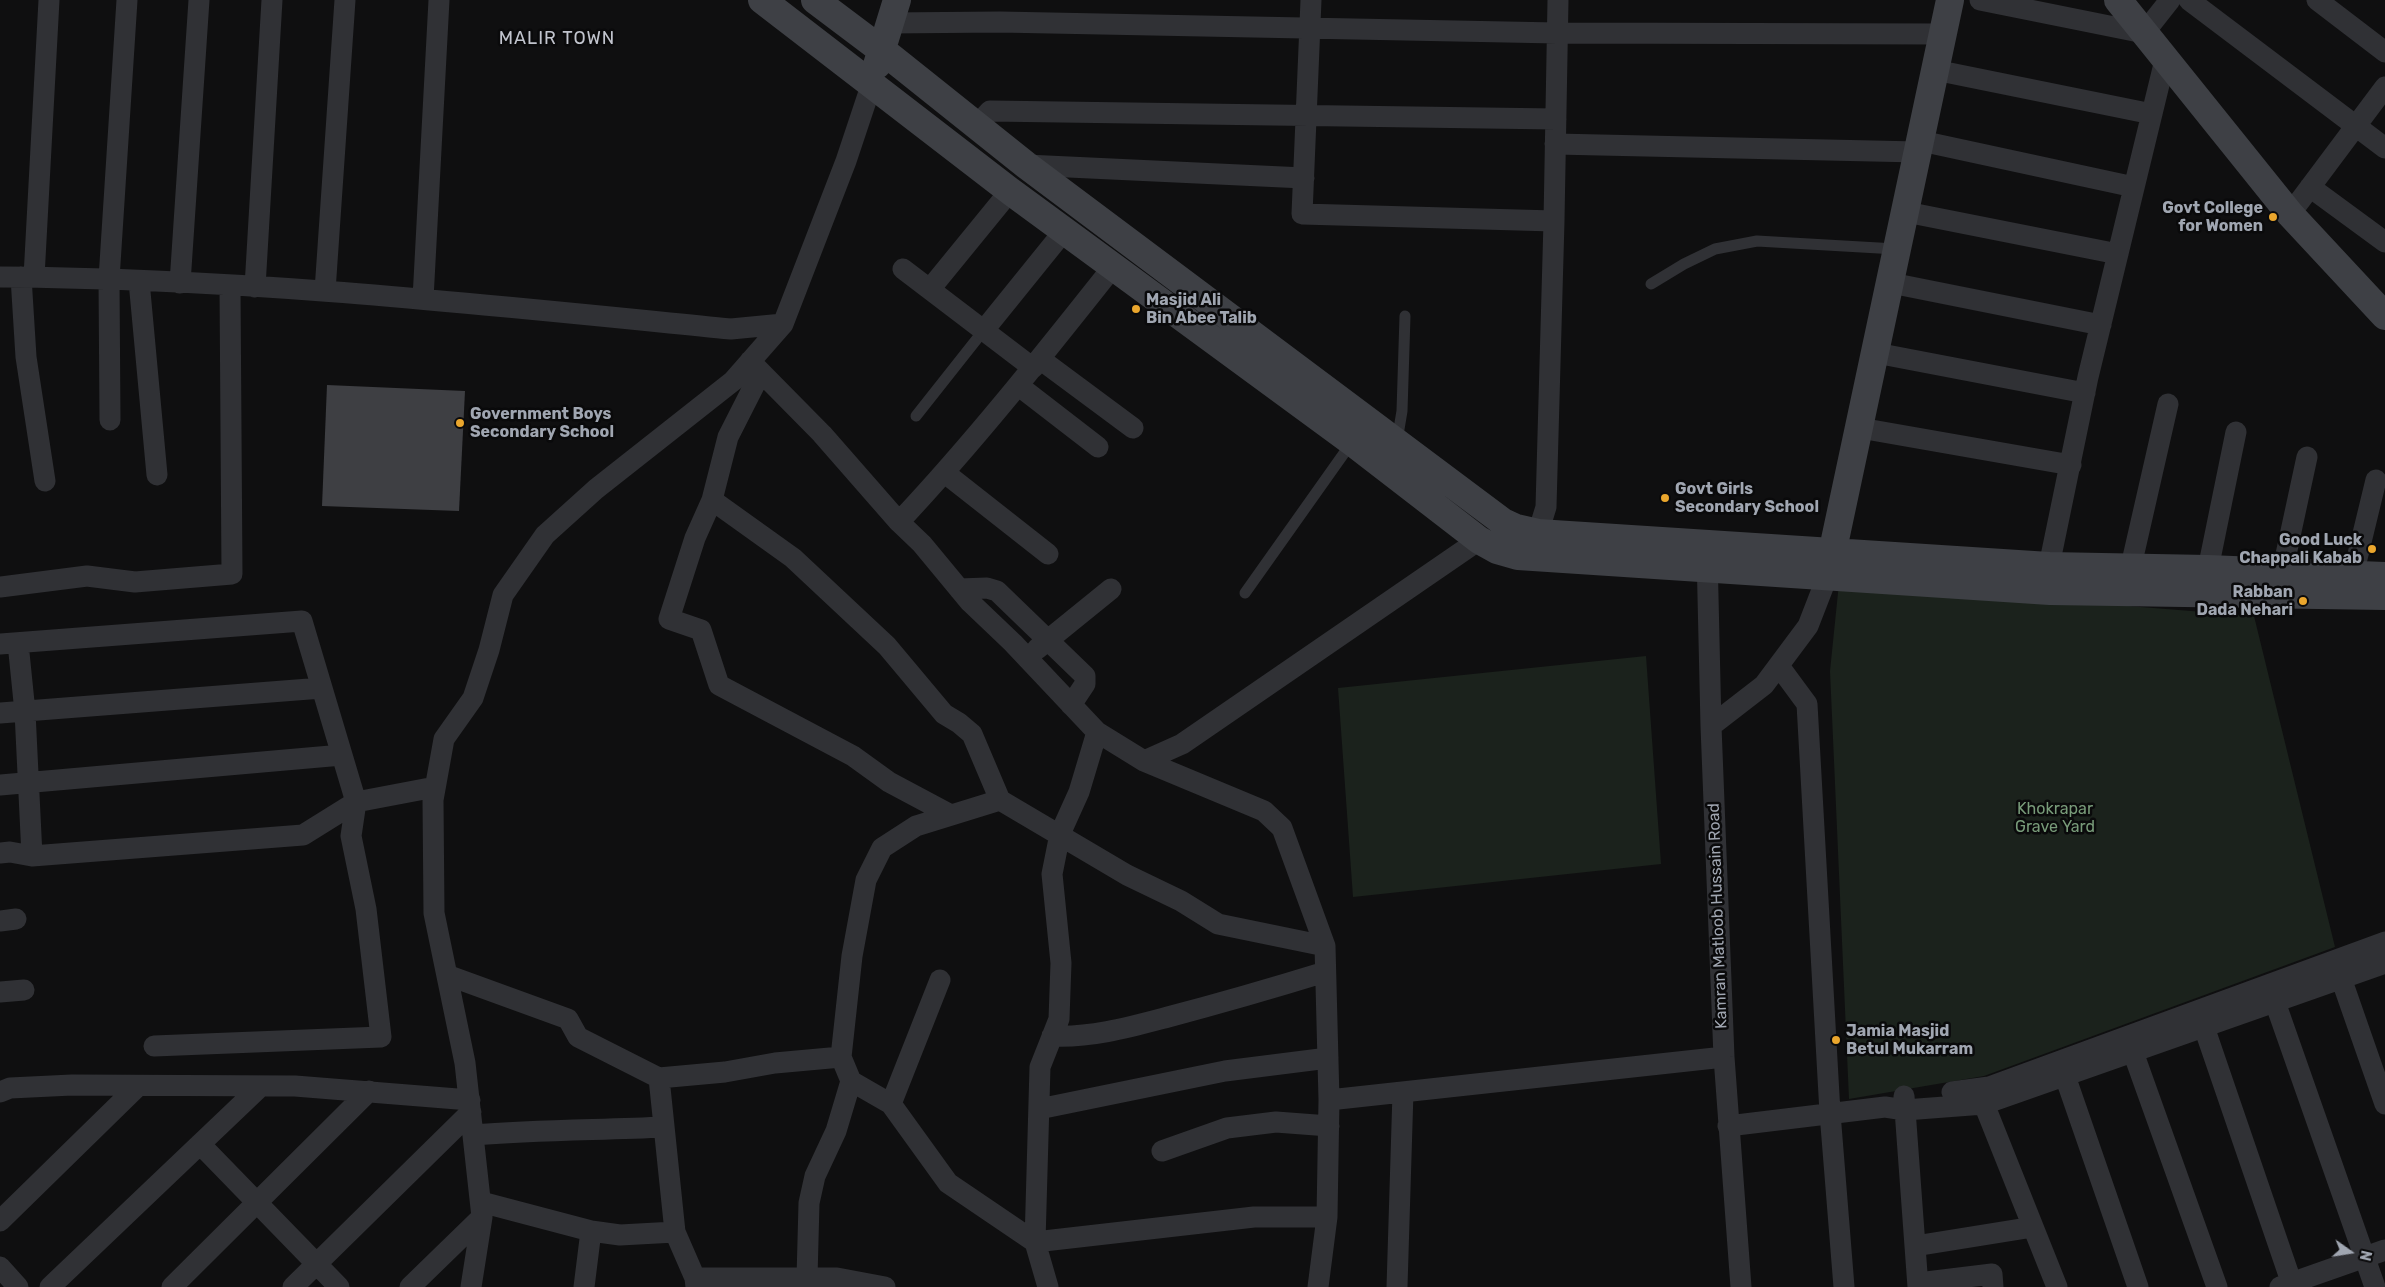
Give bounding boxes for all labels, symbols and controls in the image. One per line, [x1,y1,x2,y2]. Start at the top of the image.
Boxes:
district label: MALIR TOWN [497,28,617,50]
place label: Govt College for Women [2162,198,2263,236]
marker: Govt College for Women [2267,211,2279,223]
place label: Masjid Ali Bin Abee Talib [1146,290,1257,328]
marker: Masjid Ali Bin Abee Talib [1130,303,1142,315]
place label: Government Boys Secondary School [470,404,614,442]
marker: Government Boys Secondary School [454,417,466,429]
place label: Govt Girls Secondary School [1675,479,1819,517]
marker: Govt Girls Secondary School [1659,492,1671,504]
place label: Good Luck Chappali Kabab [2239,530,2362,568]
marker: Good Luck Chappali Kabab [2366,543,2378,555]
place label: Rabban Dada Nehari [2196,582,2293,620]
marker: Rabban Dada Nehari [2297,595,2309,607]
park label: Khokrapar Grave Yard [2015,799,2095,837]
street label: Kamran Matloob Hussain Road [1704,803,1732,1029]
place label: Jamia Masjid Betul Mukarram [1846,1021,1973,1059]
marker: Jamia Masjid Betul Mukarram [1830,1034,1842,1046]
north arrow [2325,1227,2375,1277]
text: N [2356,1249,2375,1262]

